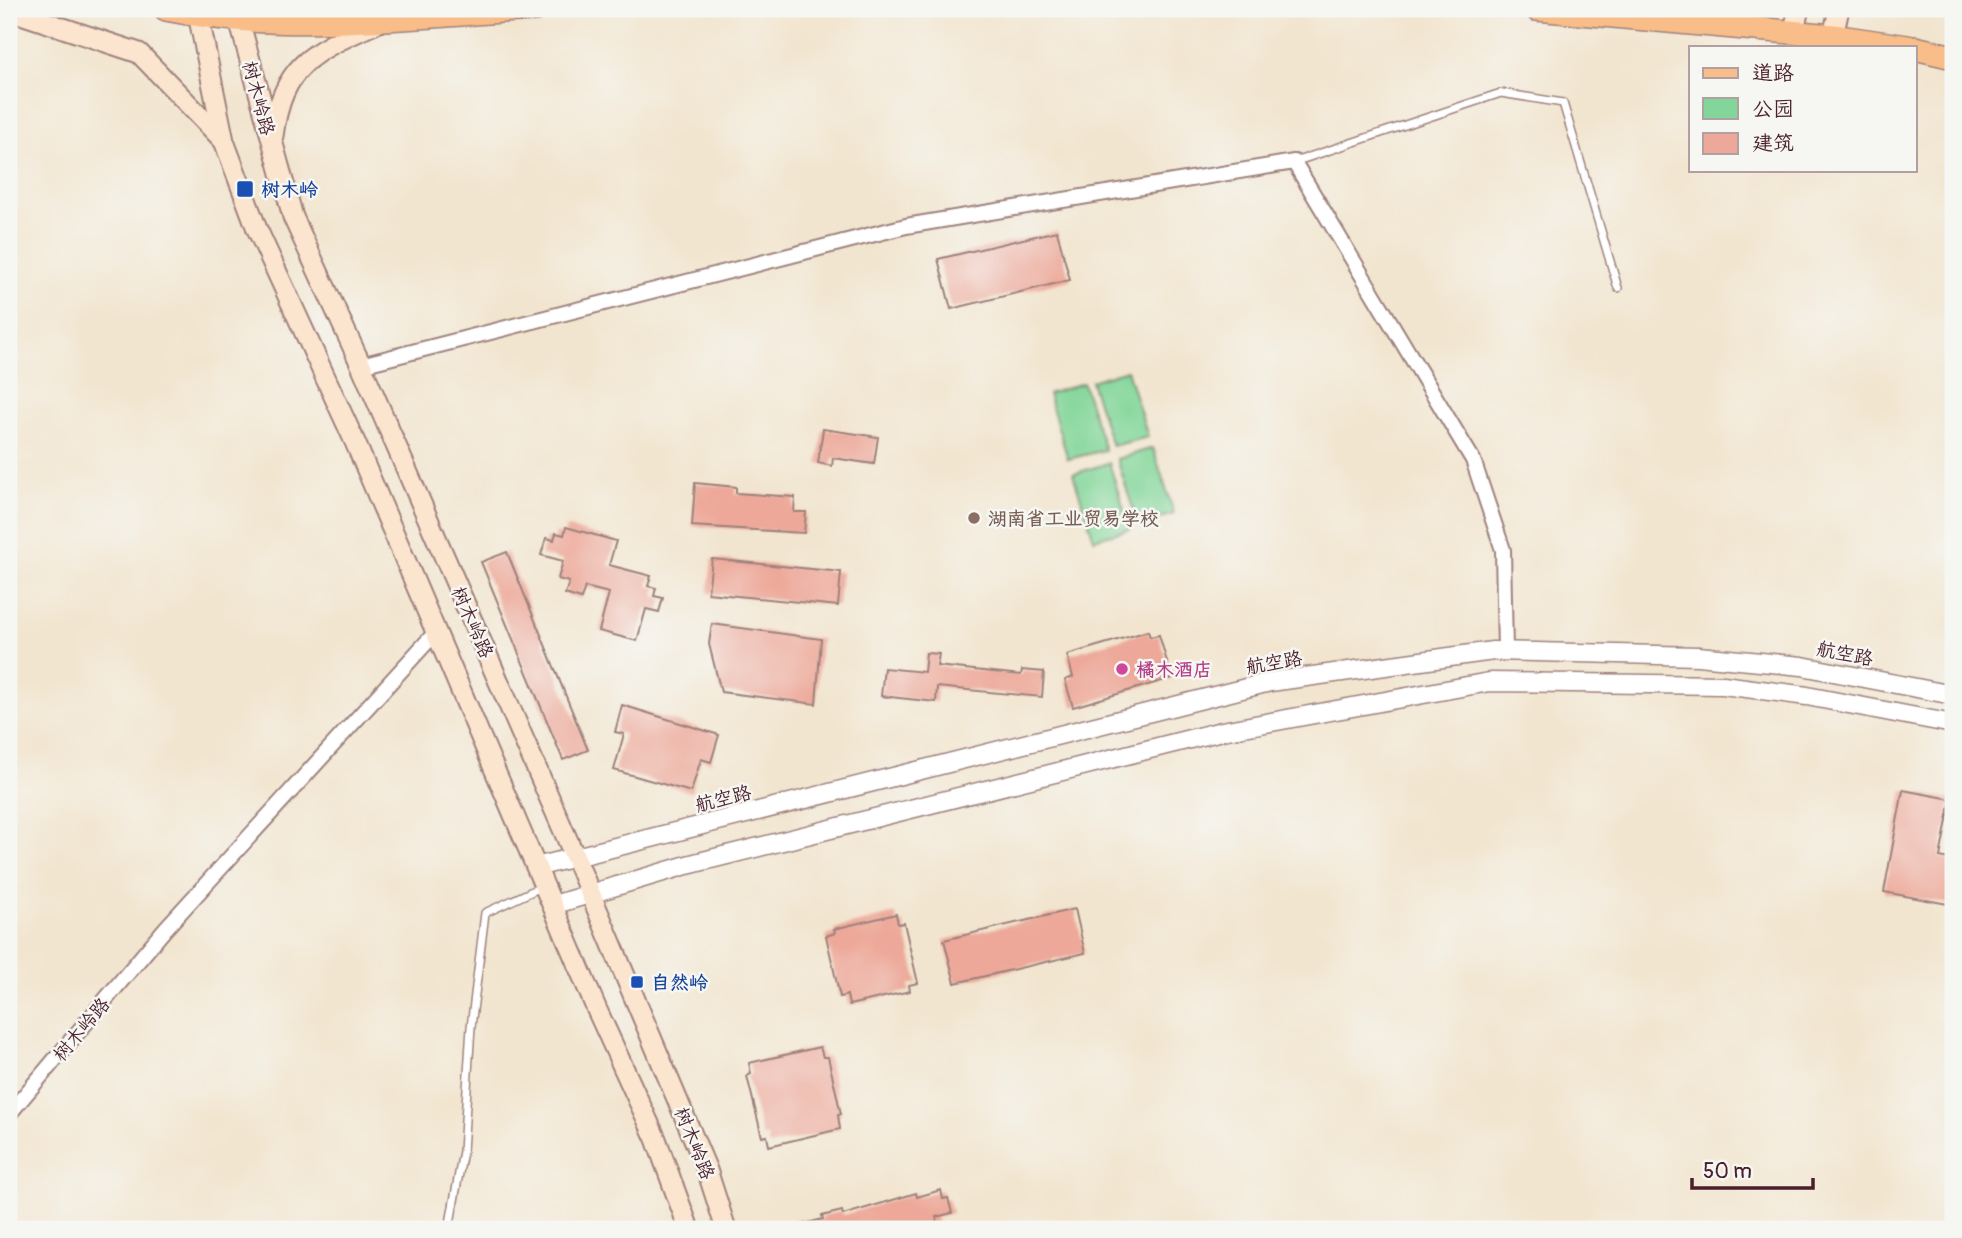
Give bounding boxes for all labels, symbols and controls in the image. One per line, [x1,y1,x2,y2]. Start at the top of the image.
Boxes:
legend [1689,46,1916,172]
street label: 树木岭路 [237,58,279,138]
text: 道路 [1752,60,1794,87]
text: 公园 [1752,96,1794,123]
text: 建筑 [1752,130,1794,157]
place label: 树木岭 [261,178,318,202]
marker: 树木岭 [235,179,255,199]
place label: 湖南省工业贸易学校 [988,507,1159,531]
marker: 湖南省工业贸易学校 [966,510,982,526]
street label: 树木岭路 [446,583,499,662]
street label: 航空路 [1815,637,1875,671]
street label: 航空路 [1244,646,1304,680]
place label: 橘木酒店 [1136,658,1212,682]
marker: 橘木酒店 [1114,661,1130,677]
street label: 航空路 [693,780,754,818]
place label: 自然岭 [651,971,708,995]
marker: 自然岭 [629,974,645,990]
street label: 树木岭路 [48,993,115,1066]
street label: 树木岭路 [669,1104,719,1183]
scale bar [1692,1147,1813,1191]
text: 50 m [1703,1158,1752,1185]

